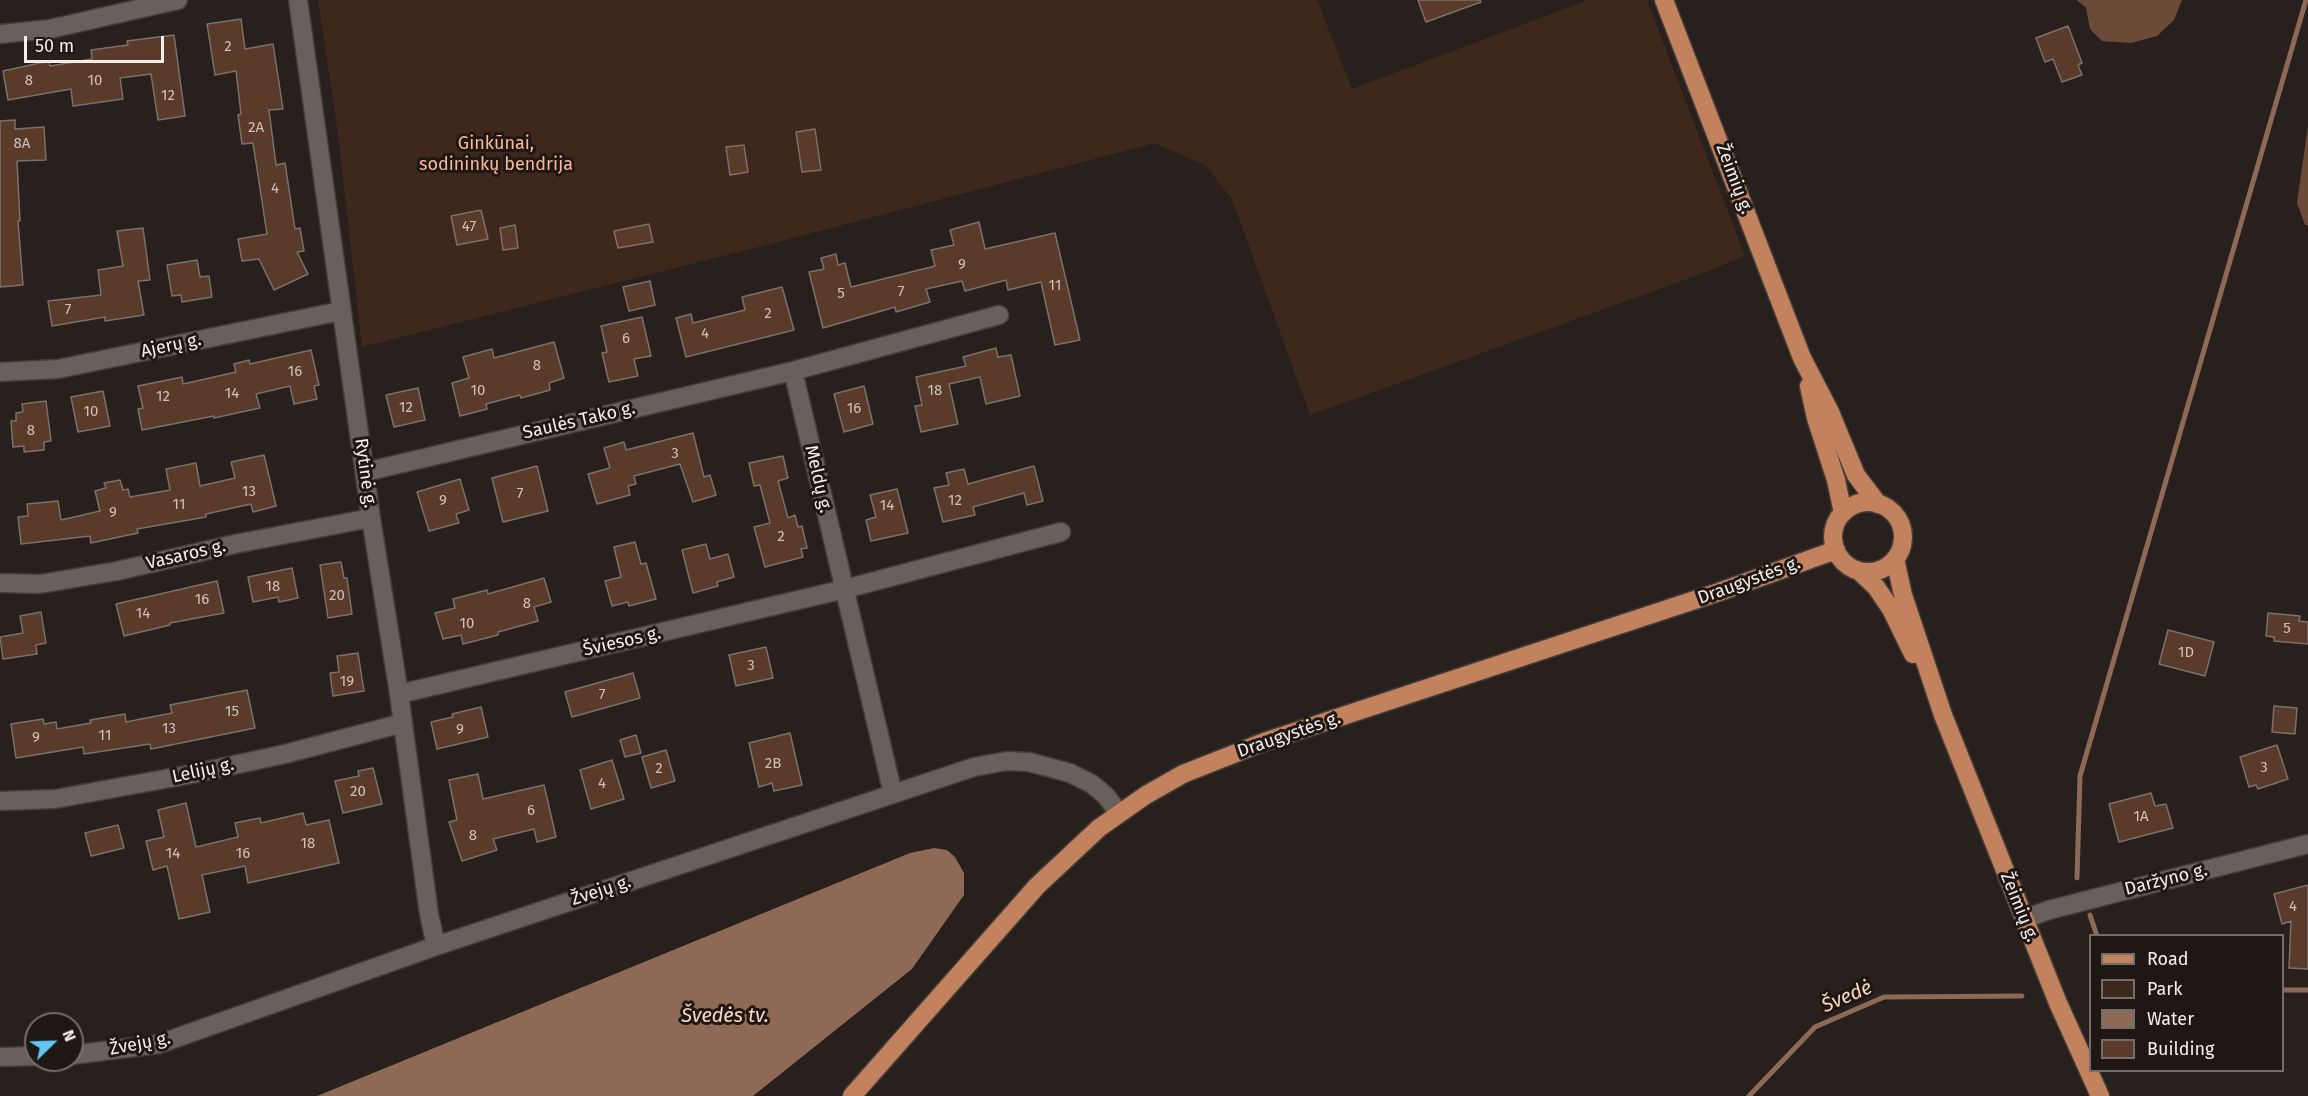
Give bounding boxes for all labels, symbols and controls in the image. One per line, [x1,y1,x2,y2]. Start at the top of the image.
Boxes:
scale bar [27,24,166,62]
text: 50 m [35,35,74,57]
house number: 2 [224,38,232,56]
house number: 8 [25,72,33,90]
house number: 10 [88,72,102,90]
house number: 12 [161,87,175,105]
house number: 2A [248,119,264,137]
park label: Ginkūnai, sodininkų bendrija [419,133,573,176]
house number: 8A [14,135,30,153]
street label: Žeimių g. [1711,141,1757,217]
house number: 4 [271,180,279,198]
house number: 47 [462,218,476,236]
house number: 9 [958,256,966,274]
house number: 11 [1049,277,1061,295]
house number: 7 [898,283,904,301]
house number: 5 [837,285,845,303]
house number: 7 [65,301,71,319]
house number: 2 [764,305,772,323]
house number: 4 [701,325,709,343]
street label: Ajerų g. [139,329,203,363]
house number: 6 [622,330,630,348]
house number: 8 [533,357,541,375]
house number: 16 [288,363,302,381]
house number: 10 [471,382,485,400]
house number: 18 [928,382,942,400]
house number: 14 [225,385,239,403]
house number: 12 [156,388,170,406]
street label: Saulės Tako g. [521,398,637,444]
house number: 12 [399,399,413,417]
house number: 16 [847,400,861,418]
house number: 10 [84,403,98,421]
house number: 8 [27,422,35,440]
street label: Rytinė g. [349,437,381,509]
street label: Meldų g. [800,443,836,515]
house number: 3 [671,445,679,463]
house number: 13 [242,483,256,501]
house number: 7 [517,485,523,503]
house number: 9 [439,492,447,510]
house number: 12 [948,492,962,510]
house number: 11 [173,496,185,514]
house number: 14 [880,497,894,515]
house number: 9 [109,504,117,522]
house number: 2 [777,528,785,546]
street label: Vasaros g. [144,535,228,575]
street label: Draugystės g. [1695,552,1803,610]
house number: 18 [266,578,280,596]
house number: 20 [329,587,345,605]
house number: 16 [195,591,209,609]
house number: 8 [523,595,531,613]
house number: 14 [136,605,150,623]
house number: 10 [460,615,474,633]
house number: 5 [2283,620,2291,638]
street label: Šviesos g. [581,623,663,661]
house number: 1D [2178,644,2194,662]
house number: 3 [747,657,755,675]
house number: 19 [340,673,354,691]
house number: 7 [599,686,605,704]
house number: 15 [225,703,239,721]
street label: Draugystės g. [1235,707,1343,763]
house number: 13 [162,720,176,738]
house number: 9 [456,721,464,739]
house number: 11 [99,727,111,745]
house number: 9 [32,729,40,747]
street label: Lelijų g. [170,754,236,788]
house number: 2B [765,755,781,773]
house number: 3 [2260,759,2268,777]
house number: 2 [655,760,663,778]
house number: 4 [598,775,606,793]
house number: 20 [350,783,366,801]
house number: 6 [527,802,535,820]
house number: 1A [2133,808,2149,826]
house number: 8 [469,827,477,845]
house number: 18 [301,835,315,853]
house number: 14 [166,845,180,863]
house number: 16 [236,845,250,863]
street label: Daržyno g. [2123,859,2209,901]
street label: Žeimių g. [1995,869,2043,945]
street label: Žvejų g. [568,871,634,911]
house number: 4 [2289,898,2297,916]
legend [2089,934,2284,1072]
text: Road [2147,948,2189,970]
water label: Švedė [1818,976,1876,1018]
text: Park [2147,978,2182,1000]
water label: Švedės tv. [681,1004,769,1028]
text: Water [2147,1008,2194,1030]
north arrow [24,1012,84,1072]
text: N [58,1027,80,1044]
street label: Žvejų g. [108,1028,172,1060]
text: Building [2147,1038,2214,1060]

